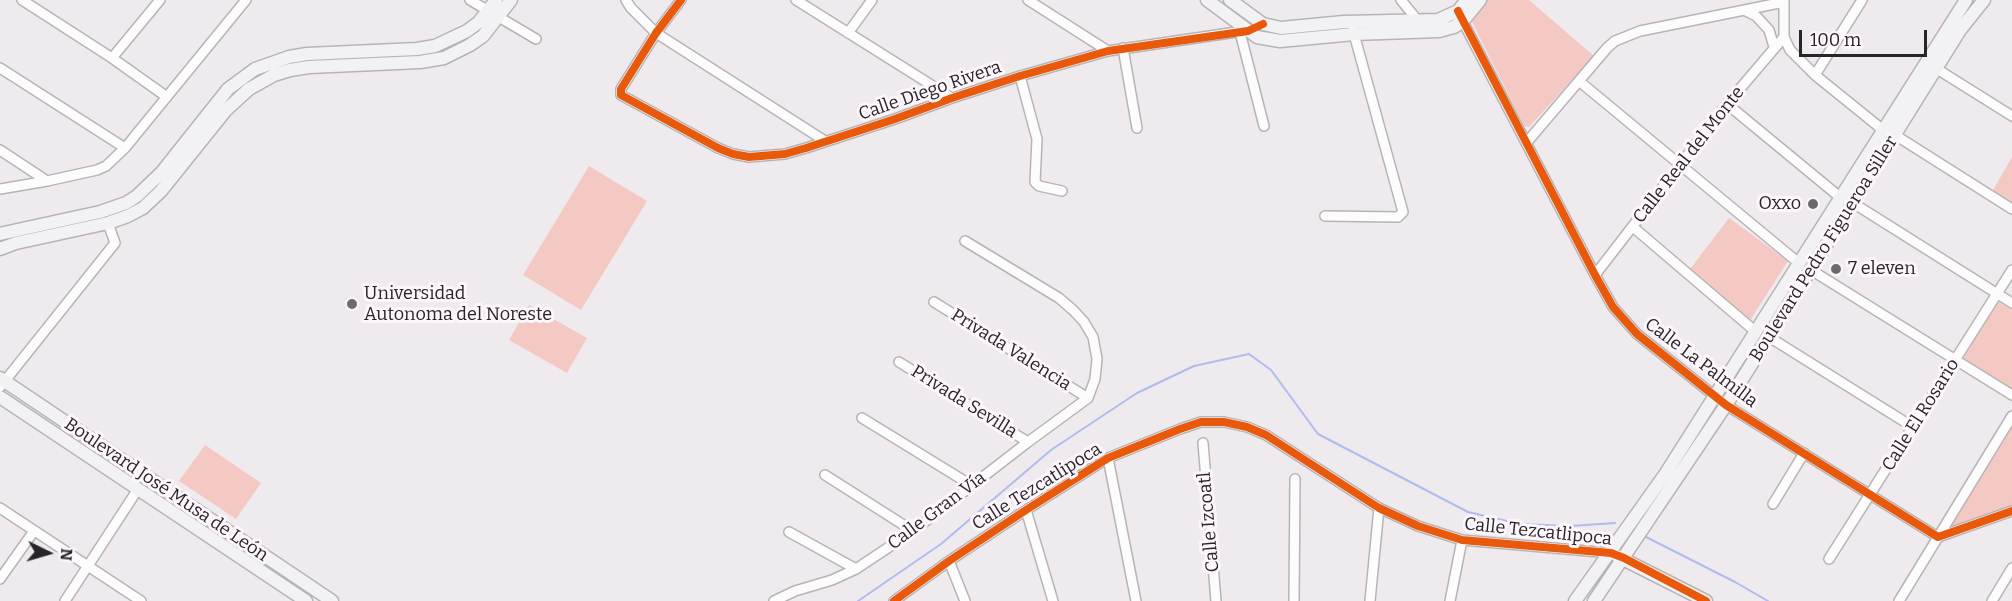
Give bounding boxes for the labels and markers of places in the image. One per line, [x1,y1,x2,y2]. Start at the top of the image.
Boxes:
place label: Oxxo [1758,193,1801,215]
marker: Oxxo [1806,197,1820,211]
place label: 7 eleven [1848,258,1916,280]
marker: 7 eleven [1829,262,1843,276]
place label: Universidad Autonoma del Noreste [364,283,552,326]
marker: Universidad Autonoma del Noreste [345,297,359,311]

